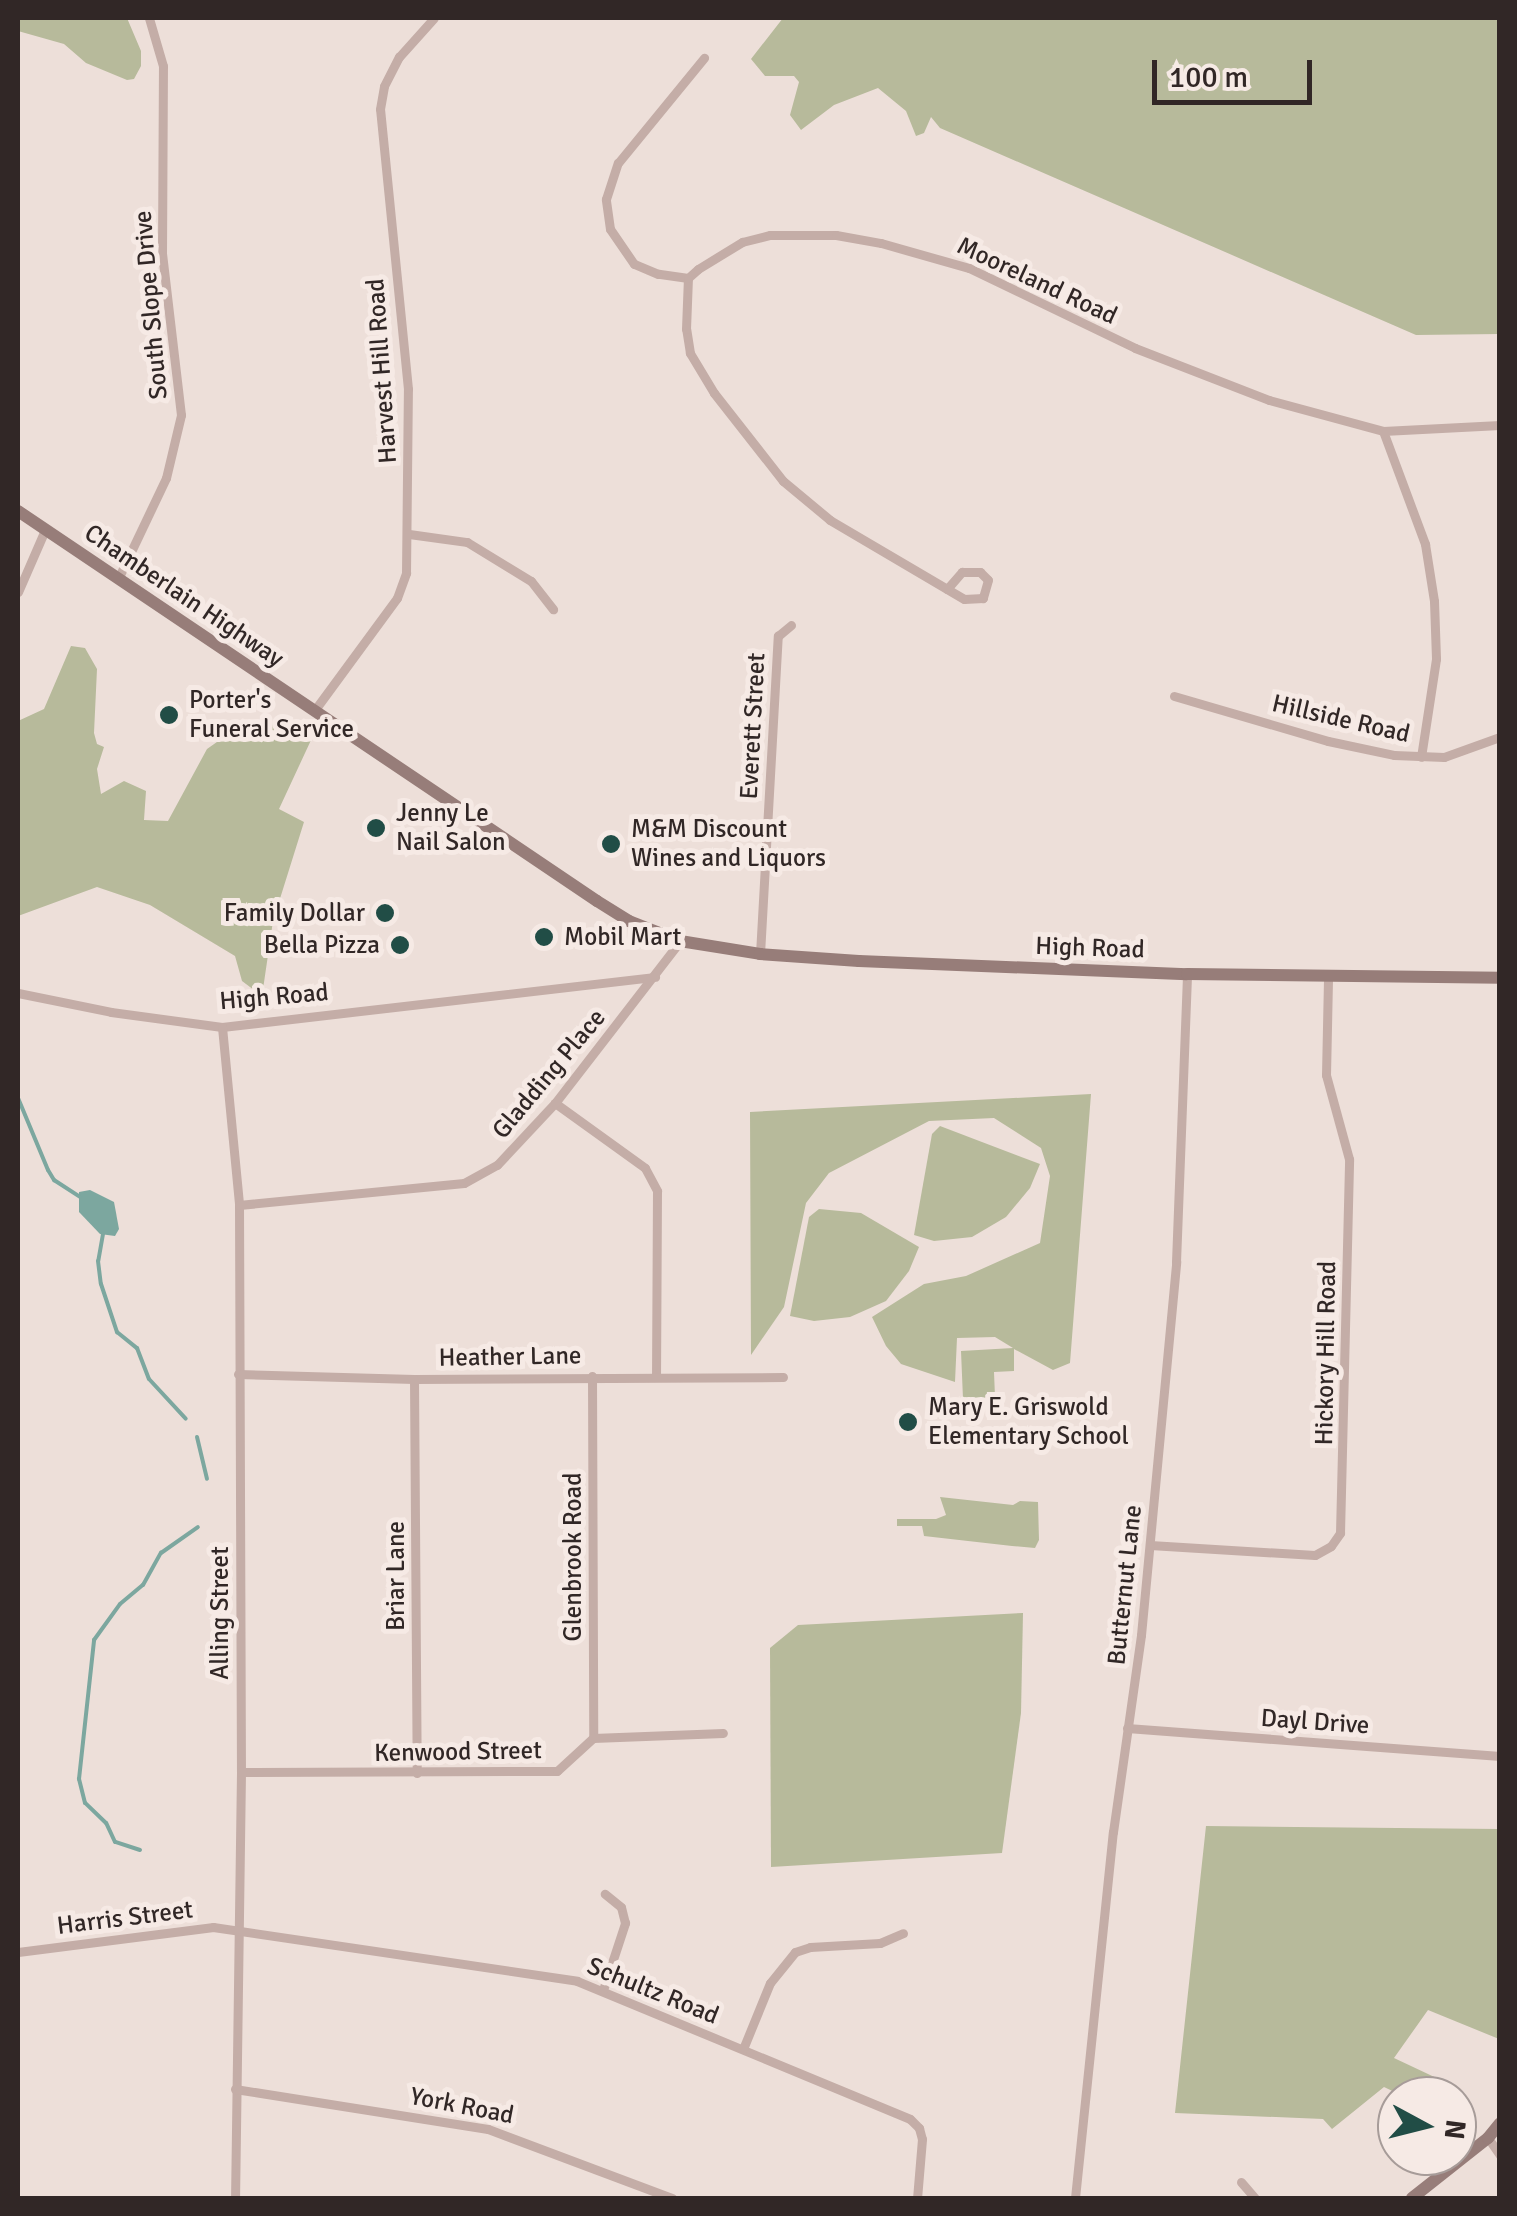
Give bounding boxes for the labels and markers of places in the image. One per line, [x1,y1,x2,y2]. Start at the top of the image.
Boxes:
place label: Porter's Funeral Service [189,686,354,745]
marker: Porter's Funeral Service [158,704,180,726]
place label: Jenny Le Nail Salon [396,799,506,858]
place label: M&M Discount Wines and Liquors [631,815,826,874]
marker: Jenny Le Nail Salon [365,817,387,839]
marker: M&M Discount Wines and Liquors [600,833,622,855]
place label: Family Dollar [224,898,365,928]
marker: Family Dollar [374,902,396,924]
place label: Mobil Mart [564,922,681,952]
marker: Mobil Mart [533,926,555,948]
place label: Bella Pizza [264,930,380,960]
marker: Bella Pizza [389,934,411,956]
place label: Mary E. Griswold Elementary School [928,1393,1129,1452]
marker: Mary E. Griswold Elementary School [897,1411,919,1433]

